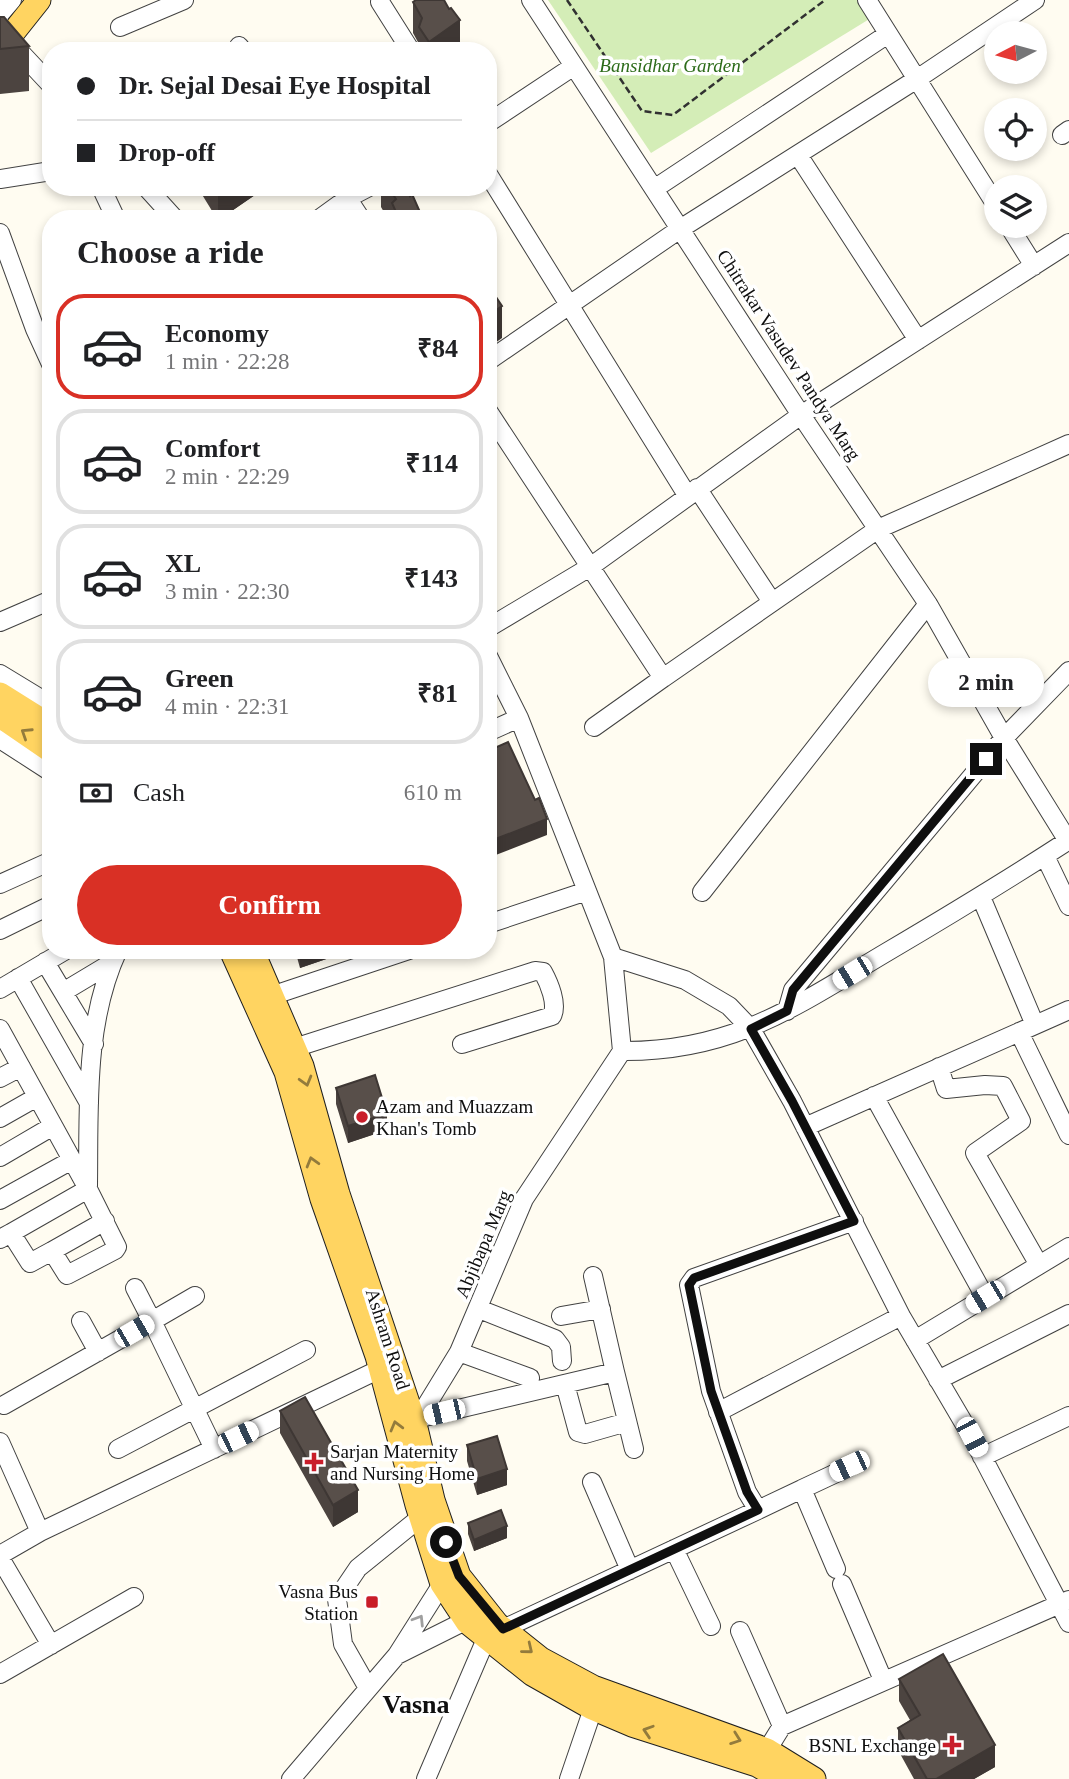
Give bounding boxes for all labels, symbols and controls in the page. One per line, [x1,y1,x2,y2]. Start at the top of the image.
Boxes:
north arrow [984,21,1046,84]
map controls [984,21,1047,238]
park label: Bansidhar Garden [599,55,741,76]
text: Dr. Sejal Desai Eye Hospital [119,71,431,100]
button: locate [984,98,1047,161]
text: Drop-off [119,138,215,167]
button: layers [984,175,1047,238]
text: Choose a ride [77,234,264,270]
street label: Chitrakar Vasudev Pandya Marg [713,246,865,465]
icon: car [81,315,144,378]
text: Economy [165,319,269,348]
text: ₹84 [417,334,458,363]
text: 1 min · 22:28 [165,349,290,374]
icon: car [81,430,144,493]
text: Comfort [165,434,260,463]
text: ₹114 [406,449,458,478]
text: 2 min · 22:29 [165,464,290,489]
icon: car [81,545,144,608]
text: XL [165,549,201,578]
text: ₹143 [404,564,458,593]
text: 3 min · 22:30 [165,579,290,604]
callout: 2 min [928,658,1044,706]
icon: car [81,660,144,723]
text: Green [165,664,234,693]
text: 2 min [958,670,1014,695]
text: ₹81 [417,679,458,708]
text: 4 min · 22:31 [165,694,290,719]
one-way arrow [20,728,33,741]
route end [970,743,1002,775]
icon: cash [77,774,115,812]
text: Cash [133,778,185,807]
text: 610 m [404,780,462,805]
button: Confirm [77,865,462,945]
car [829,953,876,993]
one-way arrow [298,1075,313,1087]
place label: Azam and Muazzam Khan's Tomb [376,1096,533,1139]
marker: Azam and Muazzam Khan's Tomb [354,1109,370,1125]
one-way arrow [305,1156,320,1168]
street label: Abjibapa Marg [451,1186,515,1301]
car [962,1277,1009,1317]
street label: Ashram Road [362,1286,414,1393]
car [111,1311,158,1351]
car [422,1397,467,1427]
car [953,1414,992,1460]
car [215,1418,262,1456]
one-way arrow [389,1420,404,1432]
place label: Sarjan Maternity and Nursing Home [330,1441,475,1484]
car [826,1448,873,1484]
marker: Sarjan Maternity and Nursing Home [304,1452,324,1472]
route start [430,1526,462,1558]
place label: Vasna Bus Station [278,1581,358,1624]
marker: Vasna Bus Station [364,1594,380,1610]
one-way arrow [411,1614,424,1627]
one-way arrow [521,1640,533,1653]
district label: Vasna [383,1690,449,1719]
one-way arrow [642,1724,654,1739]
one-way arrow [729,1731,741,1745]
place label: BSNL Exchange [808,1735,936,1756]
marker: BSNL Exchange [942,1735,962,1755]

